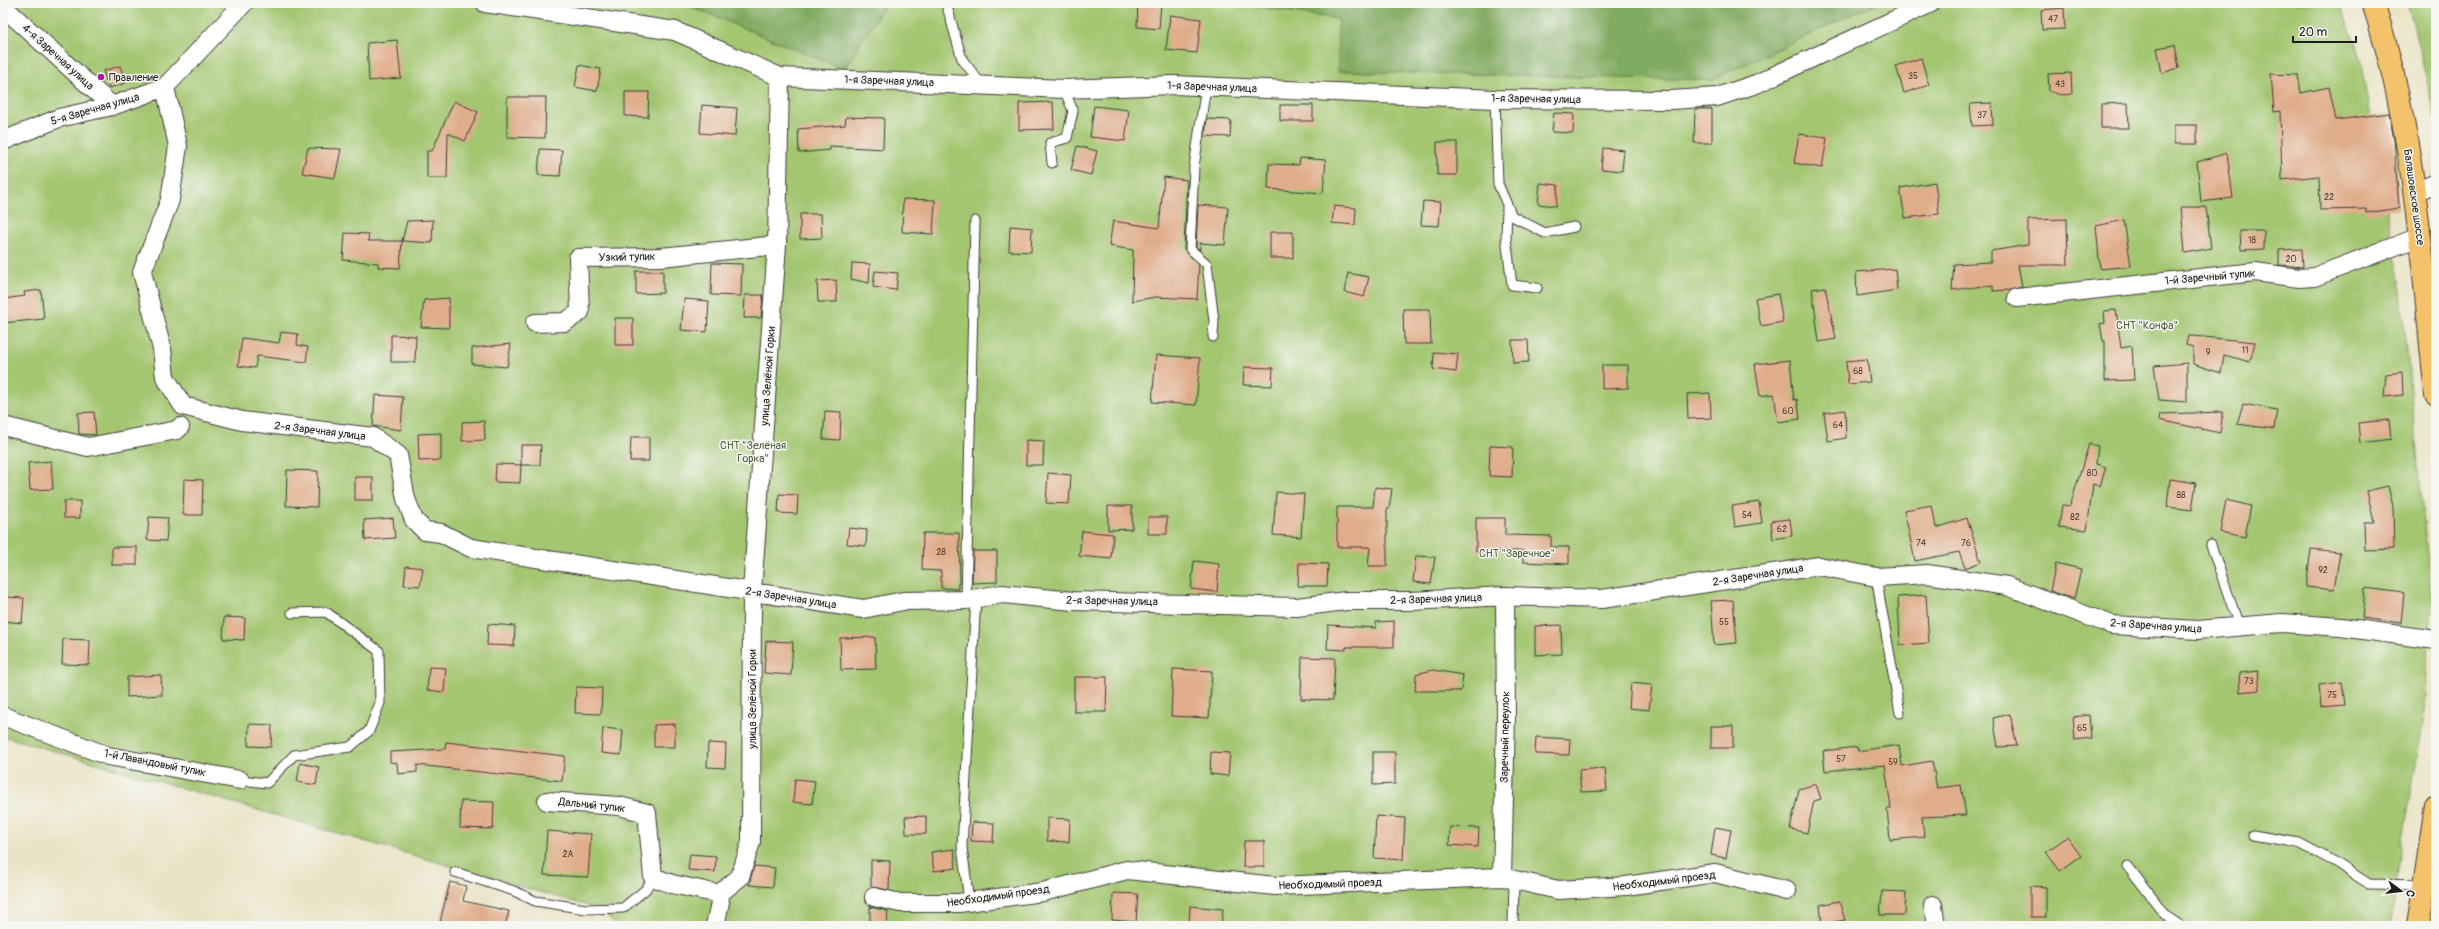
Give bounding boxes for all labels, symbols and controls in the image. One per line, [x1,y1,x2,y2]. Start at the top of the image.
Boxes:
house number: 47 [2048,14,2058,25]
scale bar [2293,18,2356,44]
street label: 4-я Заречная улица [19,21,97,93]
text: 20 m [2299,25,2328,40]
place label: Правление [109,71,159,84]
house number: 35 [1908,71,1918,82]
marker: Правление [96,72,106,82]
street label: 1-я Заречная улица [844,73,934,89]
street label: 1-я Заречная улица [1167,79,1257,95]
house number: 43 [2055,79,2065,90]
street label: 5-я Заречная улица [49,90,141,128]
street label: 1-я Заречная улица [1491,92,1581,106]
house number: 37 [1977,110,1987,121]
street label: Балашовское шоссе [2401,148,2427,247]
house number: 22 [2324,192,2334,203]
house number: 18 [2248,235,2256,246]
street label: Узкий тупик [599,250,656,264]
house number: 20 [2285,254,2297,265]
street label: 1-й Заречный тупик [2164,267,2256,287]
park label: СНТ "Конфа" [2116,319,2178,332]
street label: улица Зелёной Горки [758,326,778,427]
house number: 11 [2241,345,2249,356]
house number: 9 [2206,347,2211,358]
house number: 68 [1853,366,1863,377]
house number: 60 [1782,406,1794,417]
street label: 2-я Заречная улица [274,419,366,443]
house number: 64 [1833,420,1844,431]
park label: СНТ "Зелёная Горка" [720,439,786,465]
house number: 80 [2087,468,2097,479]
house number: 88 [2176,490,2186,501]
house number: 54 [1742,510,1753,521]
house number: 82 [2070,512,2080,523]
house number: 62 [1777,524,1787,535]
house number: 74 [1916,538,1927,549]
house number: 76 [1961,538,1971,549]
house number: 28 [936,547,946,558]
park label: СНТ "Заречное" [1479,547,1555,560]
street label: 2-я Заречная улица [1712,561,1804,589]
house number: 92 [2318,565,2328,576]
street label: 2-я Заречная улица [745,584,837,612]
street label: 2-я Заречная улица [1390,591,1482,607]
street label: 2-я Заречная улица [1066,594,1158,608]
street label: 2-я Заречная улица [2110,616,2202,636]
house number: 55 [1719,617,1729,628]
street label: улица Зелёной Горки [746,649,759,750]
house number: 73 [2244,676,2254,687]
house number: 75 [2327,690,2337,701]
street label: Заречный переулок [1498,691,1512,783]
house number: 65 [2077,723,2087,734]
street label: 1-й Лавандовый тупик [103,747,207,779]
house number: 57 [1836,754,1846,765]
house number: 59 [1888,757,1898,768]
street label: Дальний тупик [557,795,626,815]
house number: 2А [563,849,574,860]
street label: Необходимый проезд [1612,868,1717,894]
north arrow [2381,871,2421,911]
street label: Необходимый проезд [1278,876,1382,892]
street label: Необходимый проезд [946,882,1051,910]
text: С [2403,888,2417,899]

